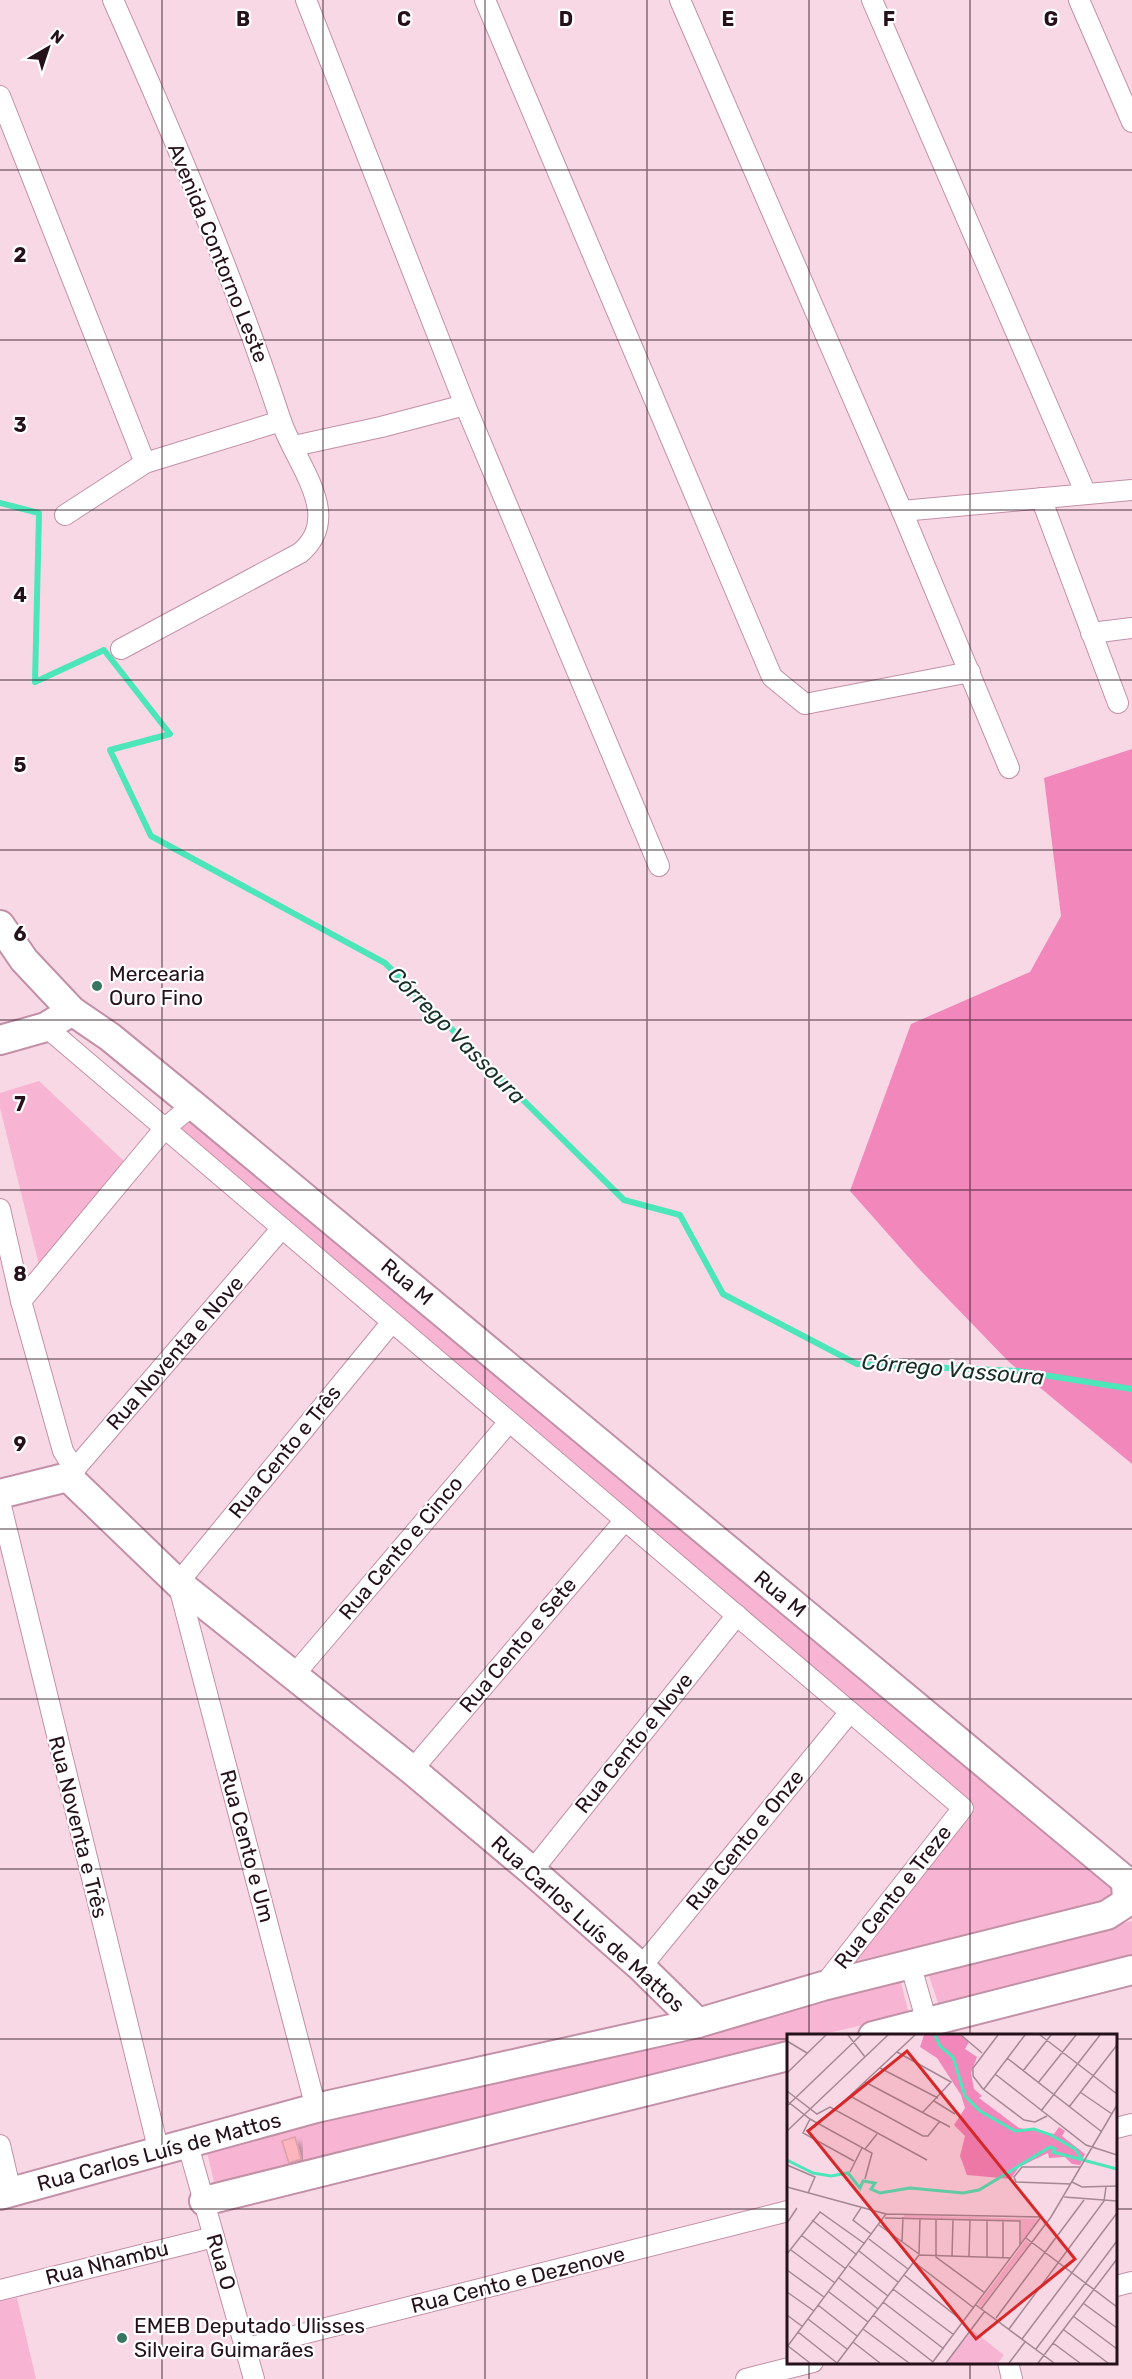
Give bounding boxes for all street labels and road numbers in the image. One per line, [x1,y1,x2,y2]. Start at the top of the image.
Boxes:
street label: Avenida Contorno Leste [163,140,274,366]
street label: Rua M [376,1253,438,1310]
street label: Rua Noventa e Nove [101,1270,248,1435]
street label: Rua Cento e Três [223,1380,346,1523]
street label: Rua Cento e Cinco [333,1471,468,1624]
street label: Rua M [749,1565,811,1622]
street label: Rua Cento e Sete [454,1572,581,1717]
street label: Rua Cento e Nove [569,1668,698,1818]
street label: Rua Noventa e Três [44,1733,113,1921]
street label: Rua Cento e Onze [680,1765,809,1915]
street label: Rua Cento e Um [215,1767,280,1925]
street label: Rua Cento e Treze [829,1820,956,1974]
street label: Rua Carlos Luís de Mattos [487,1830,690,2017]
street label: Rua Carlos Luís de Mattos [34,2107,284,2196]
street label: Rua O [202,2231,241,2293]
street label: Rua Nhambu [43,2235,171,2290]
street label: Rua Cento e Dezenove [408,2241,627,2318]

